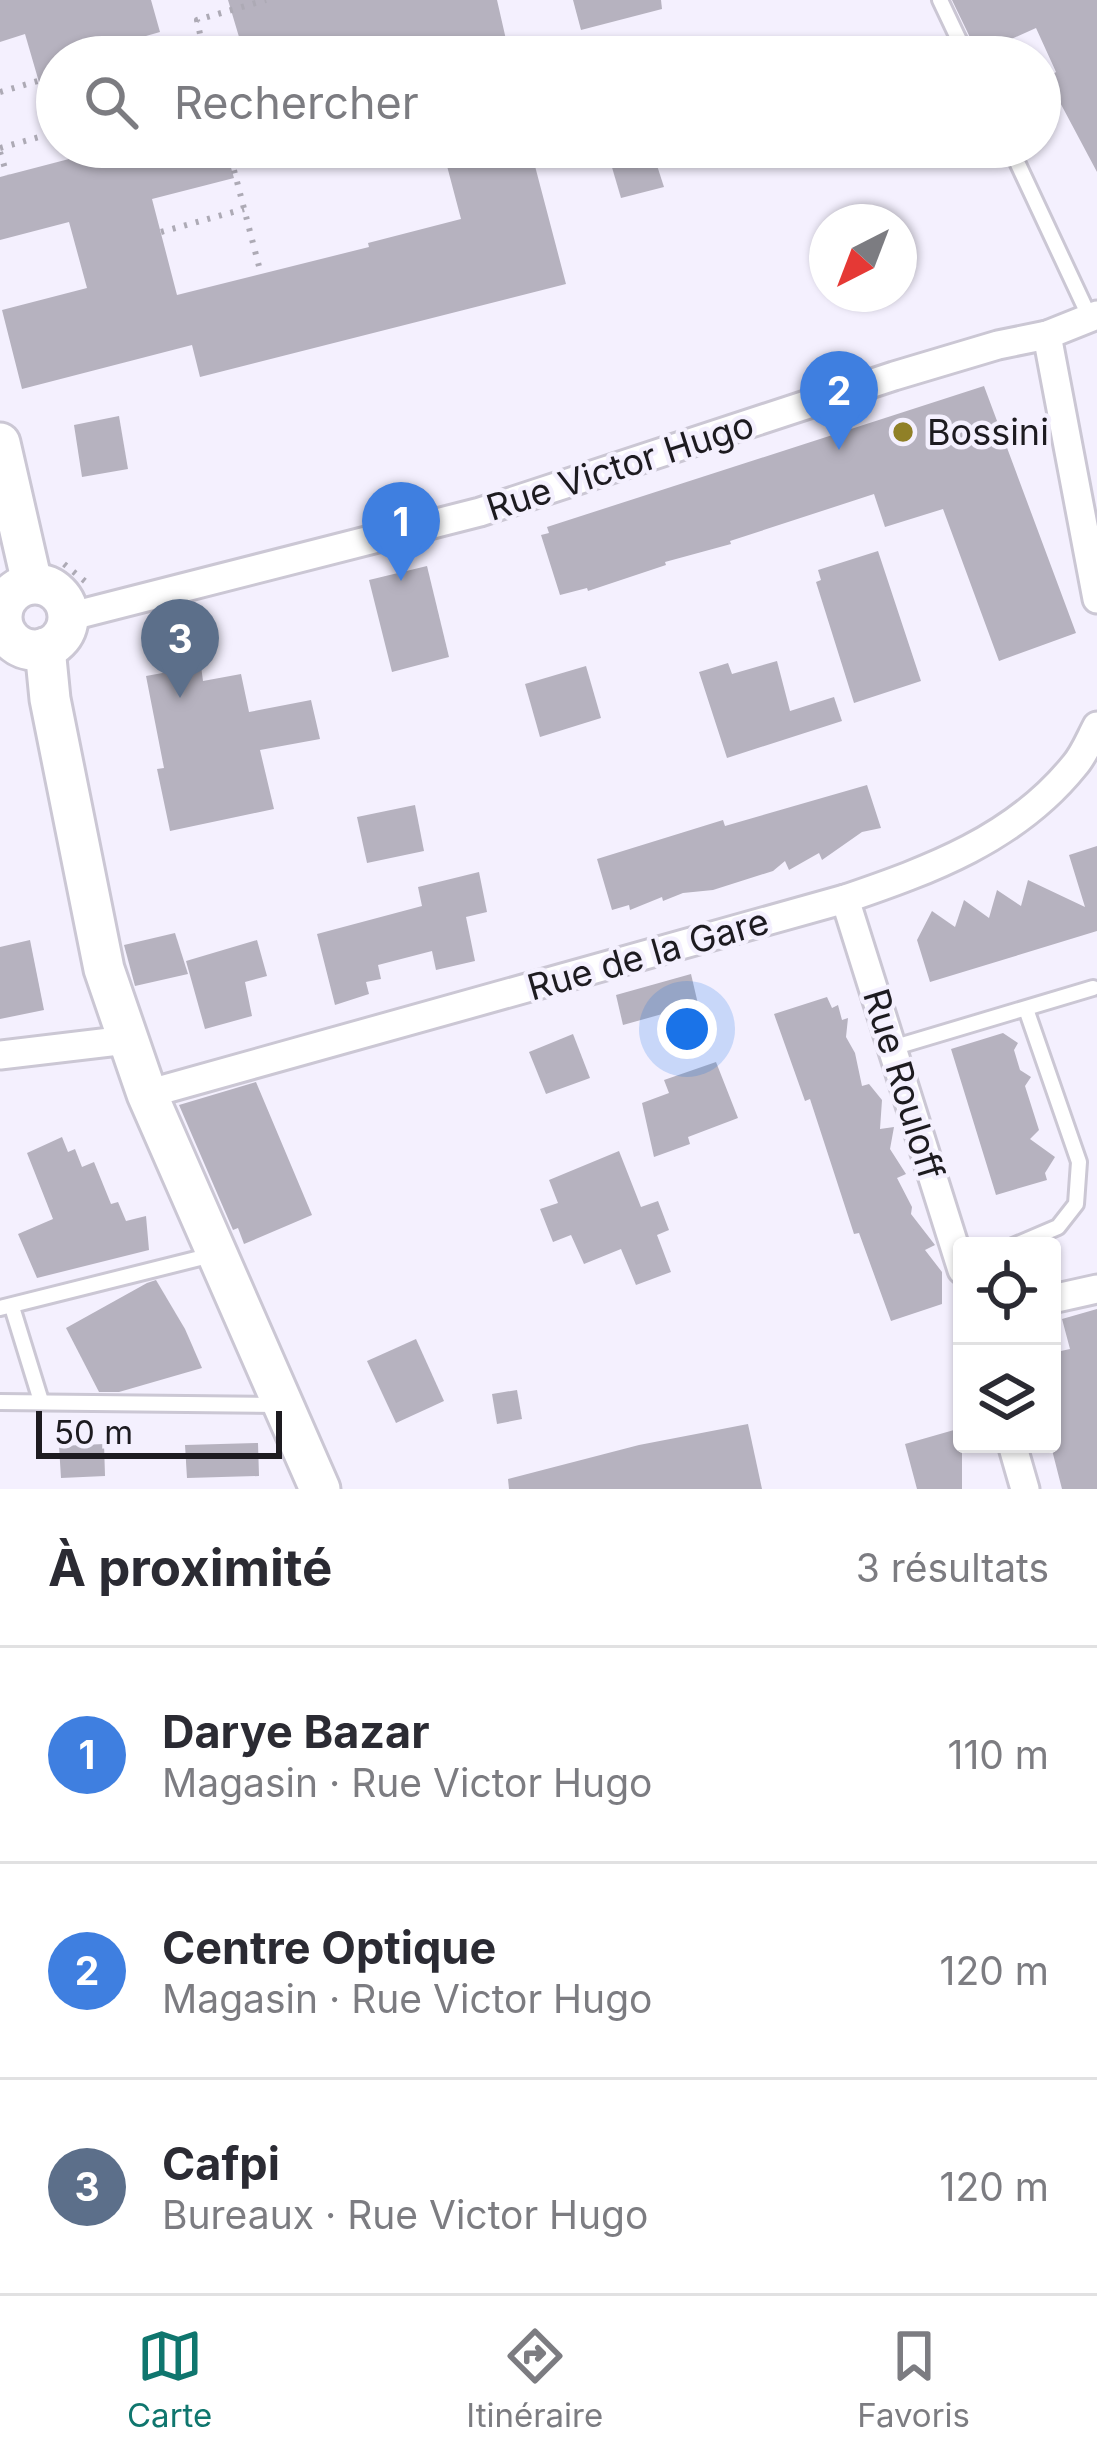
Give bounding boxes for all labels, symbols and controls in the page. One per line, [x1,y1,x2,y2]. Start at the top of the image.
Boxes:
search box [36,36,1061,168]
icon: search [78,69,144,135]
text: Rechercher [174,75,419,130]
north arrow [809,204,917,312]
pin: 2 [800,351,878,450]
street label: Rue Victor Hugo [481,402,759,530]
place label: Bossini [927,410,1049,454]
marker: Bossini [890,419,916,445]
pin: 1 [362,482,440,581]
pin: 3 [141,599,219,698]
street label: Rue de la Gare [522,899,774,1009]
street label: Rue Rouloff [854,984,954,1184]
your location [657,999,717,1059]
map controls [953,1237,1061,1453]
button: locate [953,1237,1061,1345]
button: layers [953,1345,1061,1453]
scale bar [36,1405,282,1458]
text: 50 m [54,1412,133,1452]
text: À proximité [48,1537,332,1598]
text: 3 résultats [856,1544,1049,1591]
text: Darye Bazar [162,1704,430,1759]
text: 1 [79,1731,95,1778]
text: 110 m [948,1731,1049,1778]
text: Magasin · Rue Victor Hugo [162,1759,652,1806]
text: Centre Optique [162,1920,496,1975]
text: 2 [75,1947,99,1994]
text: 120 m [940,1947,1049,1994]
text: Magasin · Rue Victor Hugo [162,1975,652,2022]
text: Cafpi [162,2136,280,2191]
text: 3 [74,2163,100,2210]
text: 120 m [940,2163,1049,2210]
text: Bureaux · Rue Victor Hugo [162,2191,648,2238]
tab: Carte [127,2323,212,2435]
tab: Itinéraire [466,2323,603,2435]
tab: Favoris [857,2323,970,2435]

